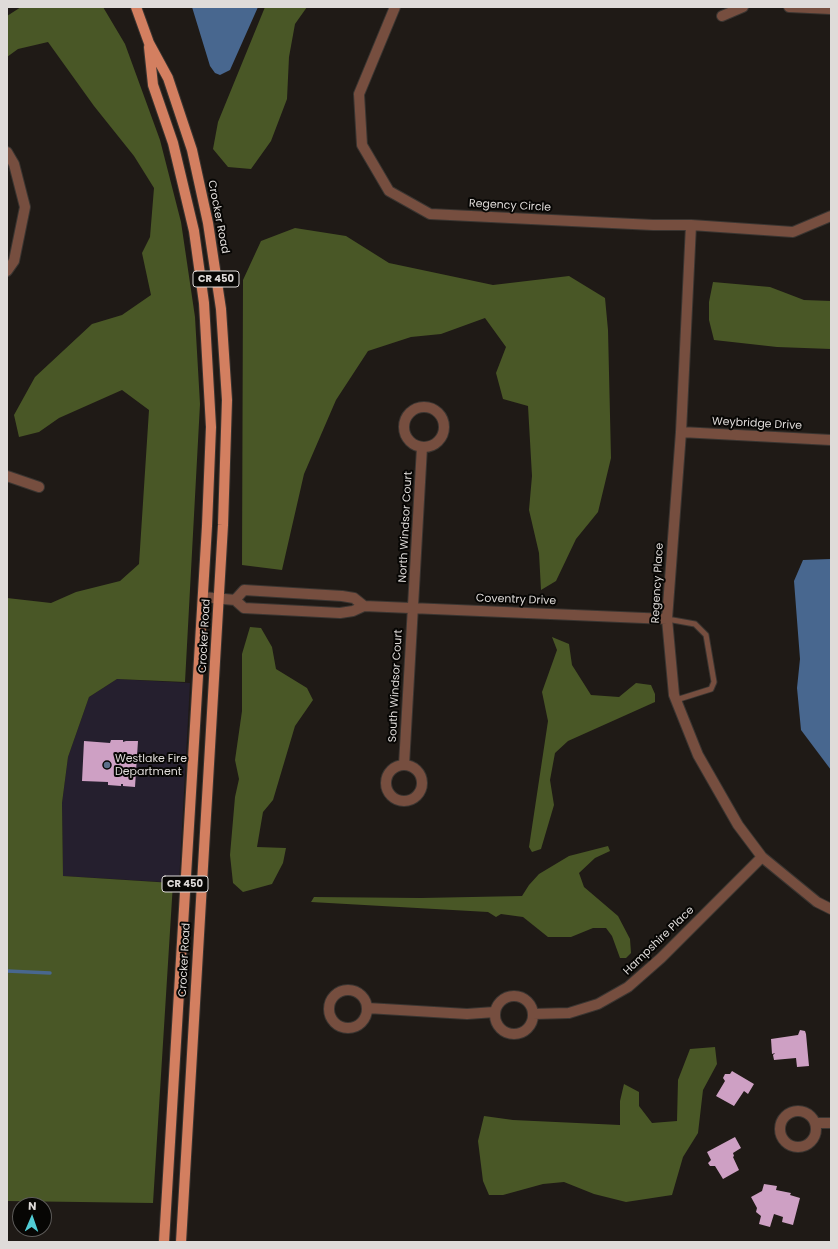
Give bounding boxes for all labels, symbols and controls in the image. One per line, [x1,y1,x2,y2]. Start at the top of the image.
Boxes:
street label: Crocker Road [204,179,232,255]
street label: Regency Circle [469,197,551,215]
road number: CR 450 [193,271,239,287]
street label: Weybridge Drive [712,415,802,433]
street label: North Windsor Court [396,471,416,583]
street label: Regency Place [649,542,667,624]
street label: Coventry Drive [476,592,556,608]
street label: Crocker Road [196,598,214,674]
street label: South Windsor Court [386,629,406,743]
place label: Westlake Fire Department [115,752,187,778]
marker: Westlake Fire Department [102,760,112,770]
road number: CR 450 [162,876,208,892]
street label: Hampshire Place [621,904,697,978]
street label: Crocker Road [176,922,194,998]
north arrow [12,1197,52,1237]
text: N [28,1198,37,1214]

